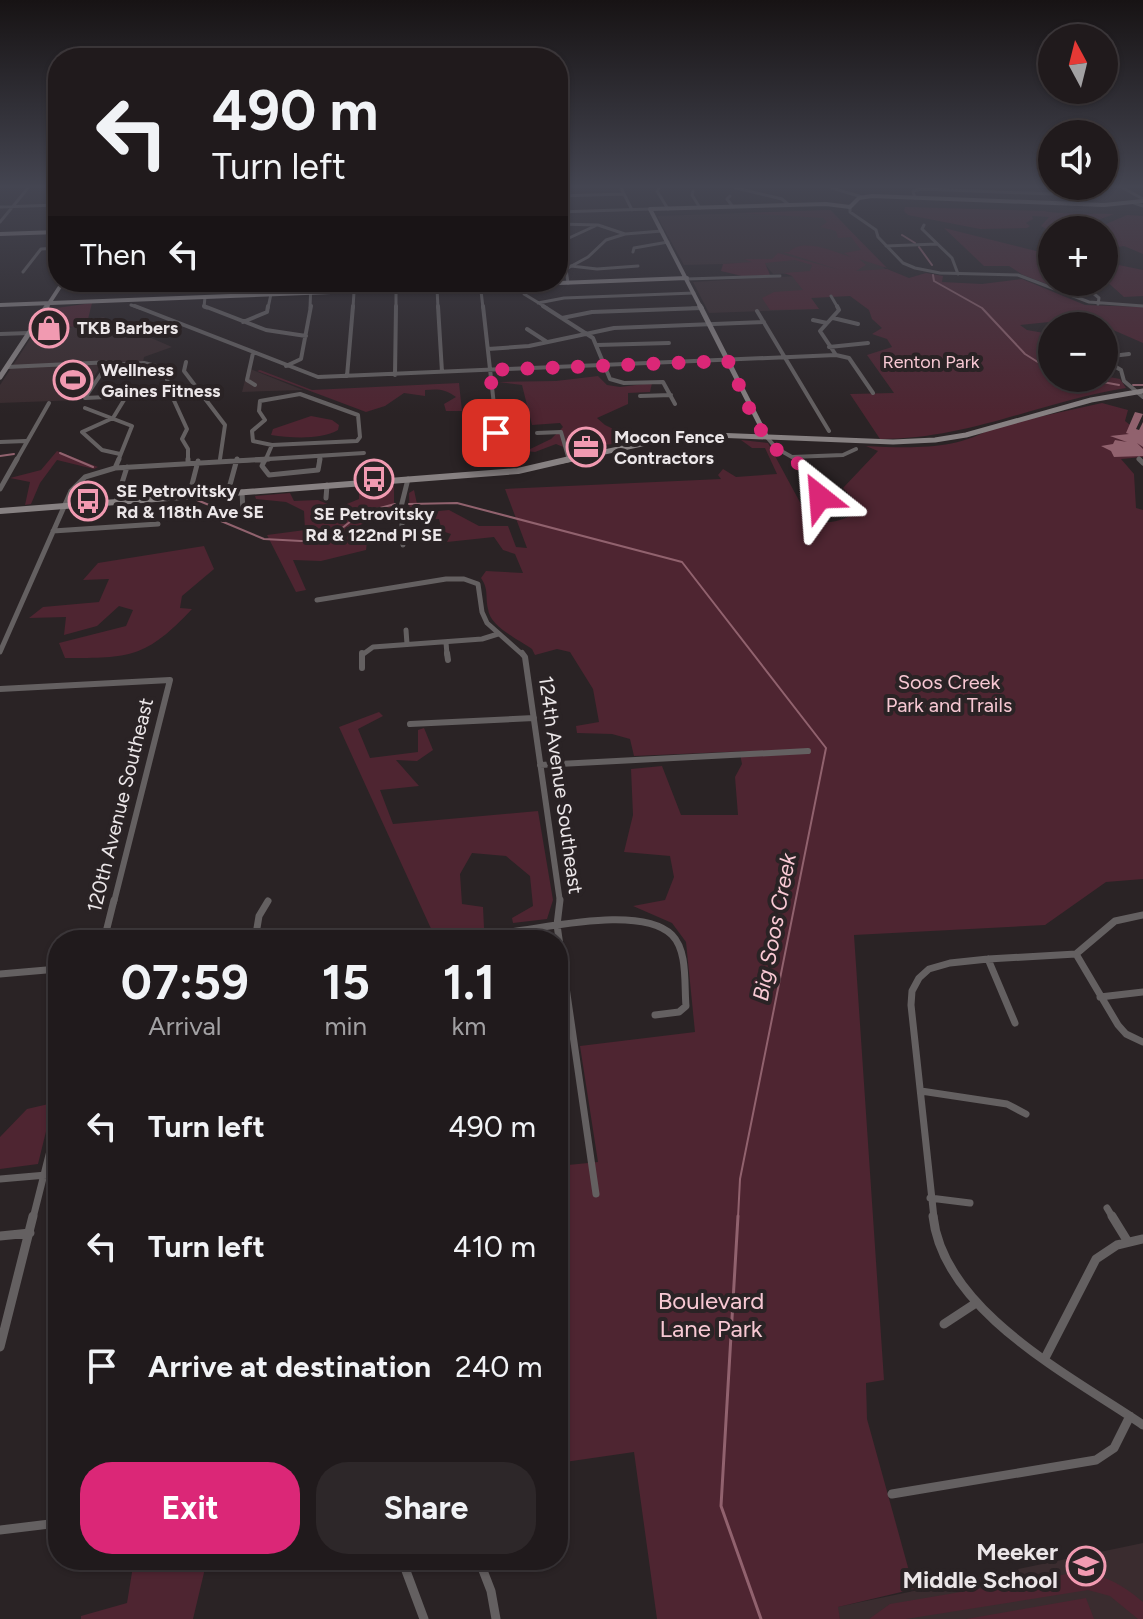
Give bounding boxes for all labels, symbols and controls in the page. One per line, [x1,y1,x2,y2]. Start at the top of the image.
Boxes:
north arrow [1038,24,1118,104]
map controls [1038,24,1118,392]
text: 490 m [212,77,378,144]
icon: left [80,80,184,184]
button: sound [1038,120,1118,200]
text: Turn left [212,145,346,188]
button: + [1038,216,1118,296]
icon: left [162,232,206,276]
text: Then [80,236,146,273]
shop icon: TKB Barbers [28,307,70,349]
button: − [1038,312,1118,392]
place label: TKB Barbers [77,317,179,339]
park label: Renton Park [882,351,980,373]
sports icon: Wellness Gaines Fitness [52,359,94,401]
place label: Wellness Gaines Fitness [101,359,221,402]
pin [462,399,530,467]
icon: arrive [474,411,518,455]
office icon: Mocon Fence Contractors [565,426,607,468]
place label: Mocon Fence Contractors [614,426,725,469]
position arrow [778,455,862,539]
bus stop icon: SE Petrovitsky Rd & 122nd Pl SE [353,458,395,500]
bus stop icon: SE Petrovitsky Rd & 118th Ave SE [67,480,109,522]
place label: SE Petrovitsky Rd & 118th Ave SE [116,480,264,523]
place label: SE Petrovitsky Rd & 122nd Pl SE [305,503,443,546]
park label: Soos Creek Park and Trails [886,670,1012,717]
street label: 124th Avenue Southeast [534,674,588,896]
street label: 120th Avenue Southeast [82,695,158,915]
water label: Big Soos Creek [747,850,802,1003]
text: 07:59 [121,953,249,1011]
text: 15 [322,953,370,1011]
text: 1.1 [443,953,495,1011]
text: Arrival [148,1010,222,1042]
text: min [324,1010,367,1042]
text: km [452,1010,486,1042]
icon: left [80,1104,124,1148]
text: Turn left [148,1108,265,1145]
text: 490 m [448,1108,536,1145]
icon: left [80,1224,124,1268]
text: Turn left [148,1228,265,1265]
text: 410 m [453,1228,536,1265]
park label: Boulevard Lane Park [658,1286,764,1343]
icon: arrive [80,1344,124,1388]
text: Arrive at destination [148,1348,431,1385]
text: 240 m [455,1348,543,1385]
button: Exit [80,1462,300,1554]
button: Share [316,1462,536,1554]
place label: Meeker Middle School [903,1537,1058,1594]
school or university icon: Meeker Middle School [1065,1545,1107,1587]

